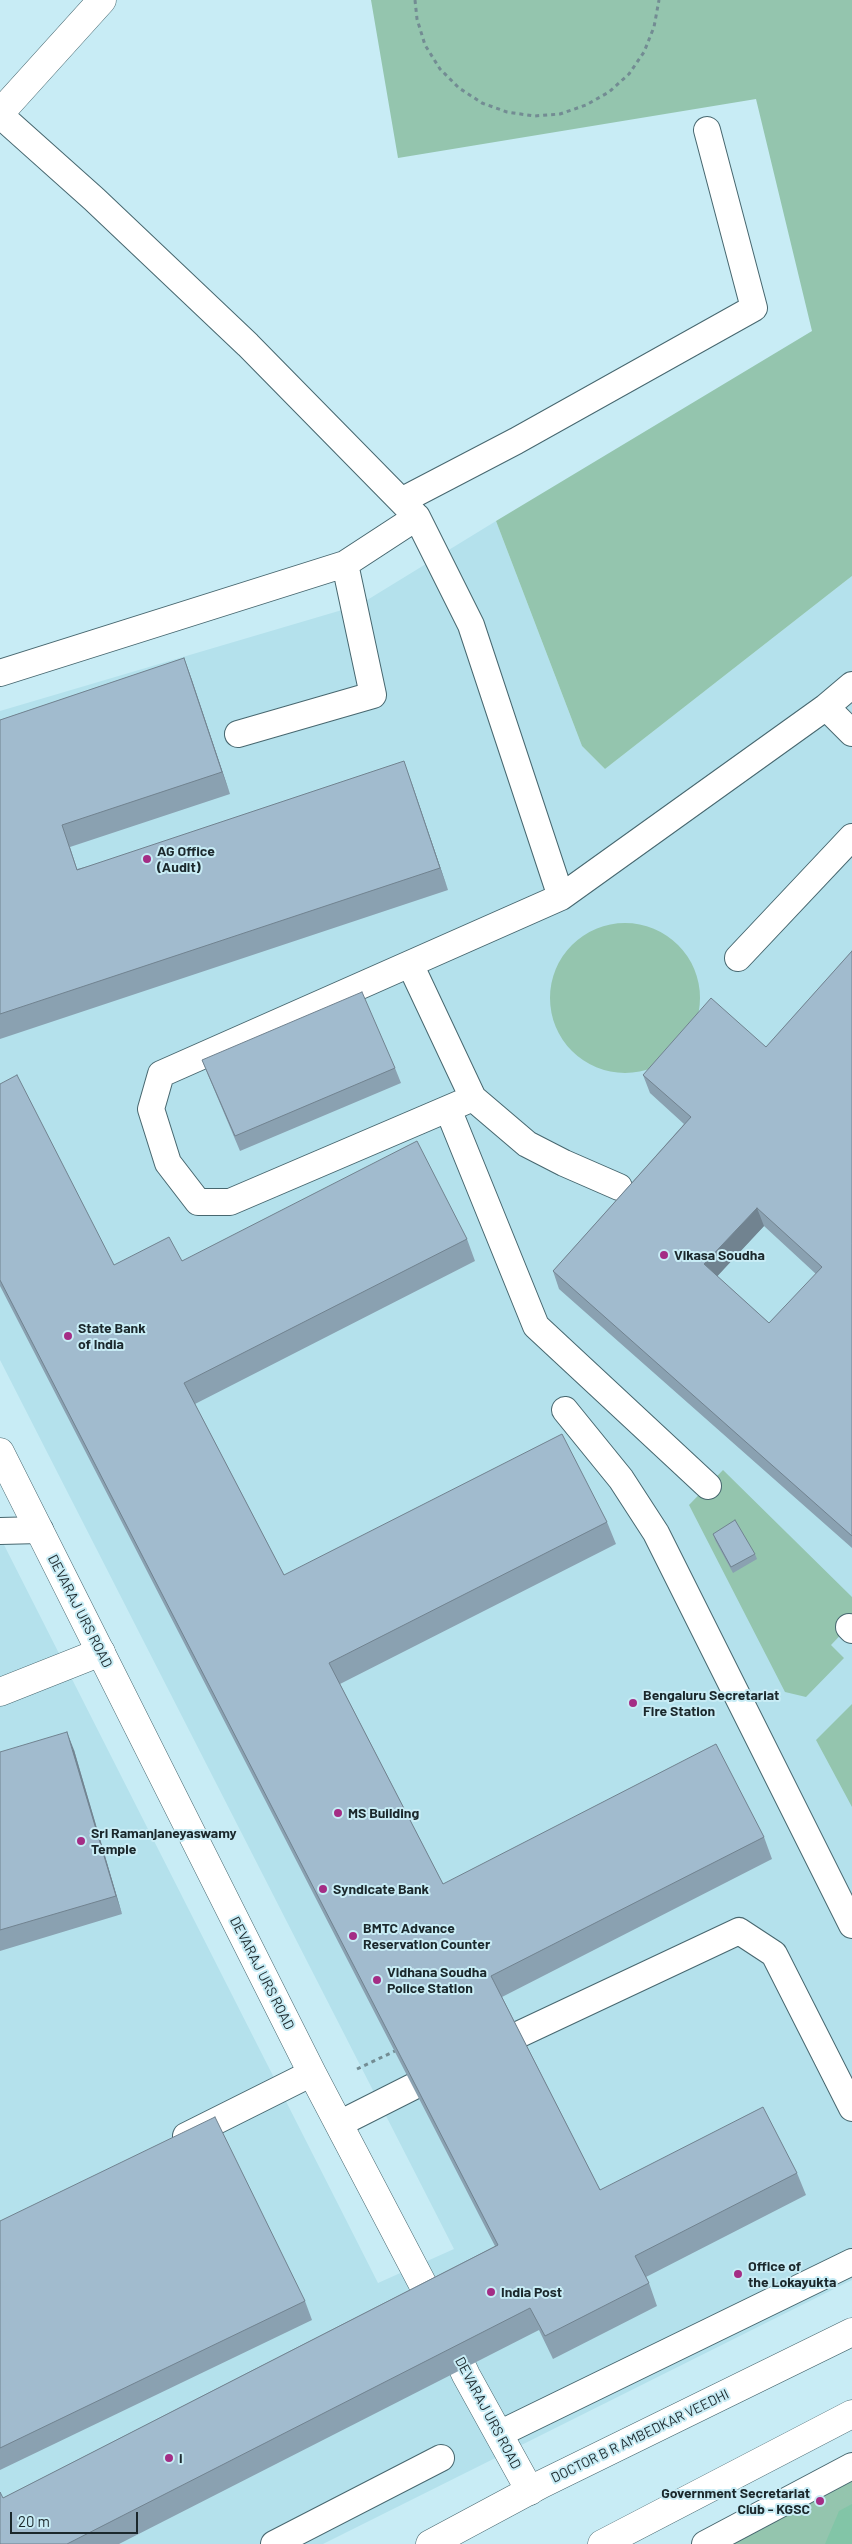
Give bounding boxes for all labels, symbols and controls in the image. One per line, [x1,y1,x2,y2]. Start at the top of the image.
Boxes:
place label: AG Office (Audit) [157,843,215,876]
marker: AG Office (Audit) [141,853,153,865]
place label: Vikasa Soudha [674,1247,765,1263]
marker: Vikasa Soudha [658,1249,670,1261]
place label: State Bank of India [78,1320,146,1352]
marker: State Bank of India [62,1330,74,1342]
street label: DEVARAJ URS ROAD [44,1552,116,1670]
place label: Bengaluru Secretariat Fire Station [643,1687,779,1720]
marker: Bengaluru Secretariat Fire Station [627,1697,639,1709]
place label: MS Building [348,1805,419,1821]
marker: MS Building [332,1807,344,1819]
place label: Sri Ramanjaneyaswamy Temple [91,1825,237,1858]
marker: Sri Ramanjaneyaswamy Temple [75,1835,87,1847]
place label: Syndicate Bank [333,1881,429,1897]
marker: Syndicate Bank [317,1883,329,1895]
street label: DEVARAJ URS ROAD [226,1914,298,2032]
place label: BMTC Advance Reservation Counter [363,1920,490,1952]
marker: BMTC Advance Reservation Counter [347,1930,359,1942]
place label: Vidhana Soudha Police Station [387,1964,487,1996]
marker: Vidhana Soudha Police Station [371,1974,383,1986]
place label: Office of the Lokayukta [748,2258,836,2290]
marker: Office of the Lokayukta [732,2268,744,2280]
place label: India Post [501,2284,562,2300]
marker: India Post [485,2286,497,2298]
street label: DEVARAJ URS ROAD [451,2354,525,2472]
street label: DOCTOR B R AMBEDKAR VEEDHI [548,2386,732,2486]
place label: i [179,2450,183,2466]
marker: i [163,2452,175,2464]
place label: Government Secretariat Club - KGSC [661,2485,810,2518]
marker: Government Secretariat Club - KGSC [814,2495,826,2507]
scale bar [12,2502,140,2534]
text: 20 m [18,2512,50,2530]

